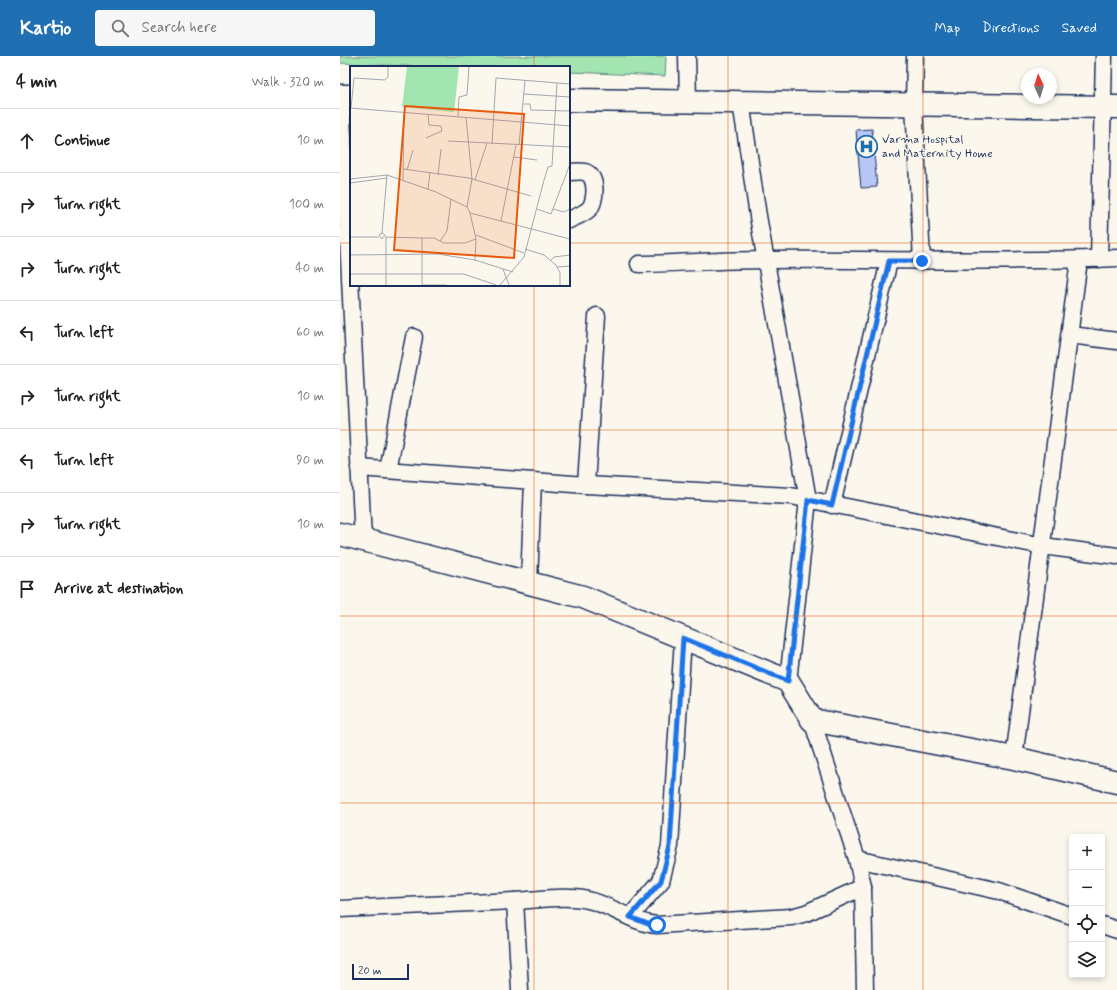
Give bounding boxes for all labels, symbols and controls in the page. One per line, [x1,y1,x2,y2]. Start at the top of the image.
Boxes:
search box [95,10,375,46]
text: Kartio [20,16,71,41]
icon: search [109,17,131,39]
text: Search here [141,18,217,38]
text: Map [934,19,960,37]
text: Directions [982,19,1040,37]
text: Saved [1062,19,1097,37]
inset map [350,66,570,286]
north arrow [1021,68,1057,104]
text: 4 min [16,71,57,93]
text: Walk · 320 m [251,74,324,91]
icon: ahead [16,130,38,152]
text: Continue [54,131,110,151]
text: 10 m [297,132,324,149]
place label: Varma Hospital and Maternity Home [882,132,993,162]
hospital icon: Varma Hospital and Maternity Home [854,133,880,159]
icon: right [16,194,38,216]
text: Turn right [54,195,121,215]
text: 100 m [289,196,324,213]
route end [913,252,931,270]
icon: right [16,258,38,280]
text: Turn right [54,259,121,279]
text: 40 m [295,260,324,277]
icon: left [16,322,38,344]
text: Turn left [54,323,114,343]
text: 60 m [296,324,324,341]
icon: right [16,386,38,408]
text: Turn right [54,387,121,407]
text: 10 m [297,388,324,405]
icon: left [16,450,38,472]
text: Turn left [54,451,114,471]
text: 90 m [296,452,324,469]
icon: right [16,514,38,536]
text: Turn right [54,515,121,535]
text: 10 m [297,516,324,533]
icon: arrive [16,578,38,600]
text: Arrive at destination [54,579,183,599]
map controls [1069,834,1105,978]
button: + [1069,834,1105,870]
button: − [1069,870,1105,906]
button: locate [1069,906,1105,942]
route start [648,916,666,934]
button: layers [1069,942,1105,978]
scale bar [352,962,409,981]
text: 20 m [358,964,381,978]

